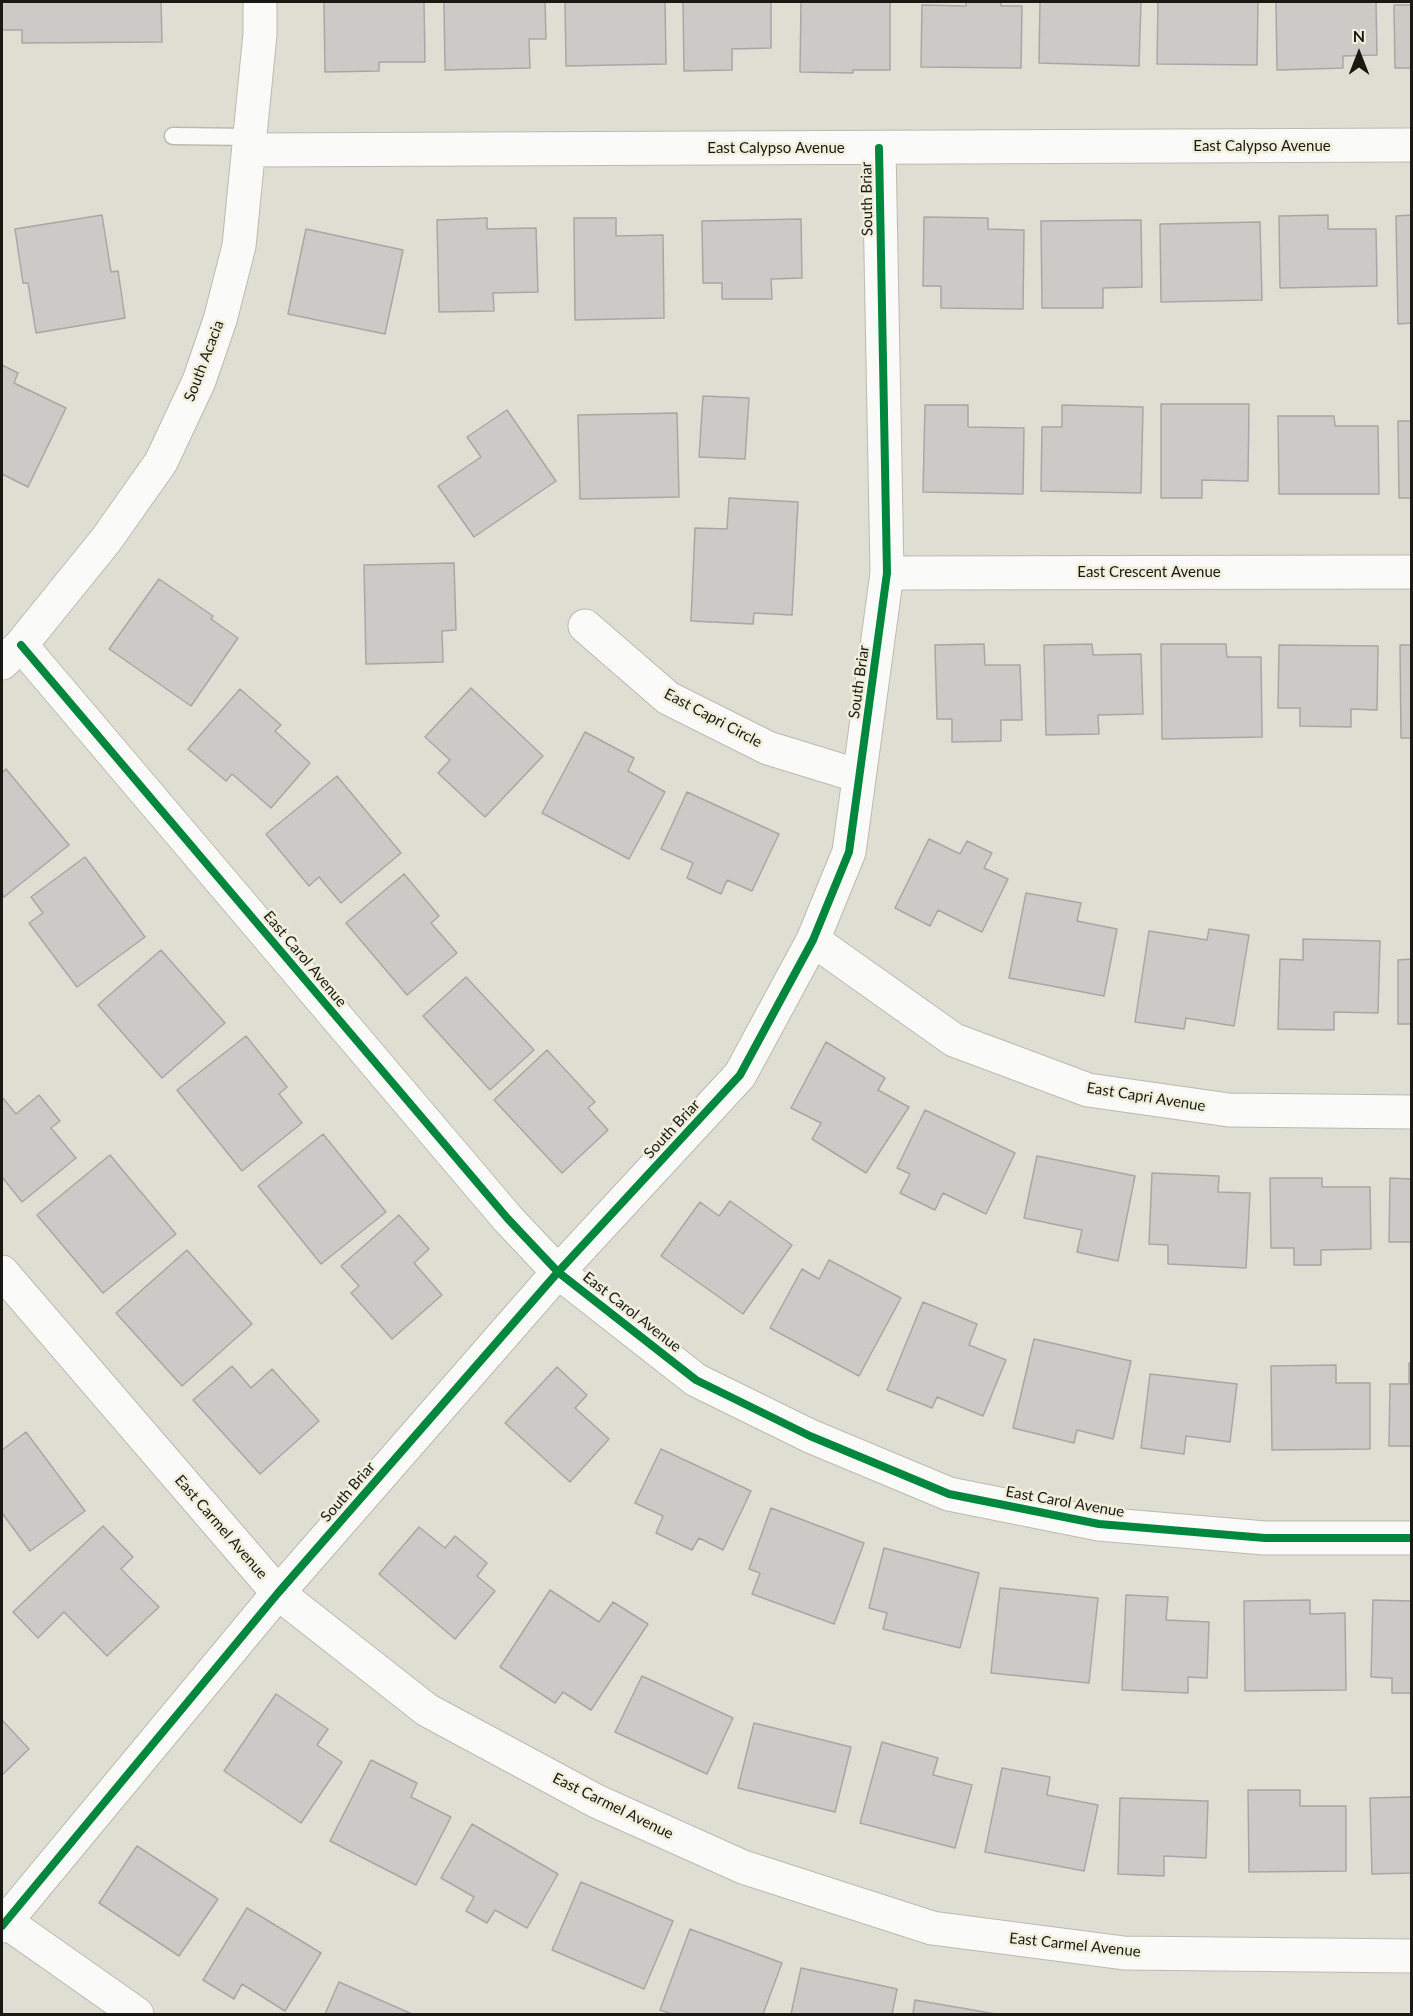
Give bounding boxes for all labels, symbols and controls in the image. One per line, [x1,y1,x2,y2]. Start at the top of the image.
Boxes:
north arrow [1329,24,1389,84]
text: N [1353,26,1365,45]
street label: East Calypso Avenue [1193,137,1331,155]
street label: East Calypso Avenue [707,139,845,157]
street label: South Briar [857,162,877,236]
street label: South Acacia [180,318,228,404]
street label: East Crescent Avenue [1077,563,1221,581]
street label: South Briar [845,644,873,720]
street label: East Capri Circle [661,685,765,751]
street label: East Carol Avenue [260,907,350,1011]
street label: East Capri Avenue [1085,1079,1207,1115]
street label: South Briar [640,1096,704,1162]
street label: East Carol Avenue [579,1268,685,1356]
street label: South Briar [317,1458,379,1526]
street label: East Carmel Avenue [171,1471,271,1583]
street label: East Carol Avenue [1004,1483,1126,1521]
street label: East Carmel Avenue [550,1769,676,1843]
street label: East Carmel Avenue [1008,1929,1142,1961]

